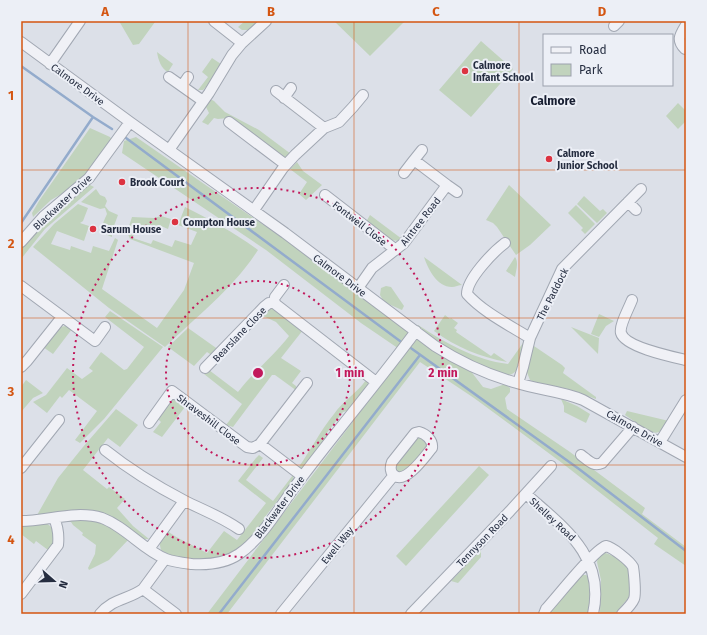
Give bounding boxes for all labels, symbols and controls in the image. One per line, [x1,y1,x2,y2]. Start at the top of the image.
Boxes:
text: A [100,4,109,19]
text: B [267,4,275,19]
text: C [432,4,440,19]
text: D [598,4,607,19]
legend [543,34,673,86]
text: Road [579,43,607,57]
place label: Calmore Infant School [473,60,533,84]
street label: Calmore Drive [48,61,107,108]
text: Park [579,63,603,77]
marker: Calmore Infant School [460,66,470,76]
text: 1 [8,88,14,103]
district label: Calmore [530,94,576,108]
place label: Calmore Junior School [556,148,618,172]
marker: Calmore Junior School [544,154,554,164]
street label: Blackwater Drive [31,173,94,233]
marker: Brook Court [117,177,127,187]
place label: Brook Court [130,177,185,189]
street label: Aintree Road [398,195,443,248]
street label: Fontwell Close [330,199,389,249]
marker: Compton House [170,217,180,227]
place label: Compton House [183,217,256,229]
marker: Sarum House [88,224,98,234]
place label: Sarum House [101,224,162,236]
text: 2 [8,236,15,251]
street label: Calmore Drive [311,252,368,300]
street label: The Paddock [534,265,572,323]
street label: Bearslane Close [210,305,269,365]
centre of rings [251,366,265,380]
text: 1 min [336,366,364,380]
text: 2 min [428,366,458,380]
text: 3 [7,384,15,399]
street label: Shraveshill Close [174,392,243,448]
street label: Calmore Drive [604,408,665,450]
street label: Blackwater Drive [252,474,307,541]
street label: Shelley Road [527,495,578,544]
street label: Tennyson Road [455,512,511,570]
street label: Ewell Way [319,524,357,567]
text: 4 [7,532,15,547]
north arrow [34,561,74,601]
text: N [56,579,70,590]

